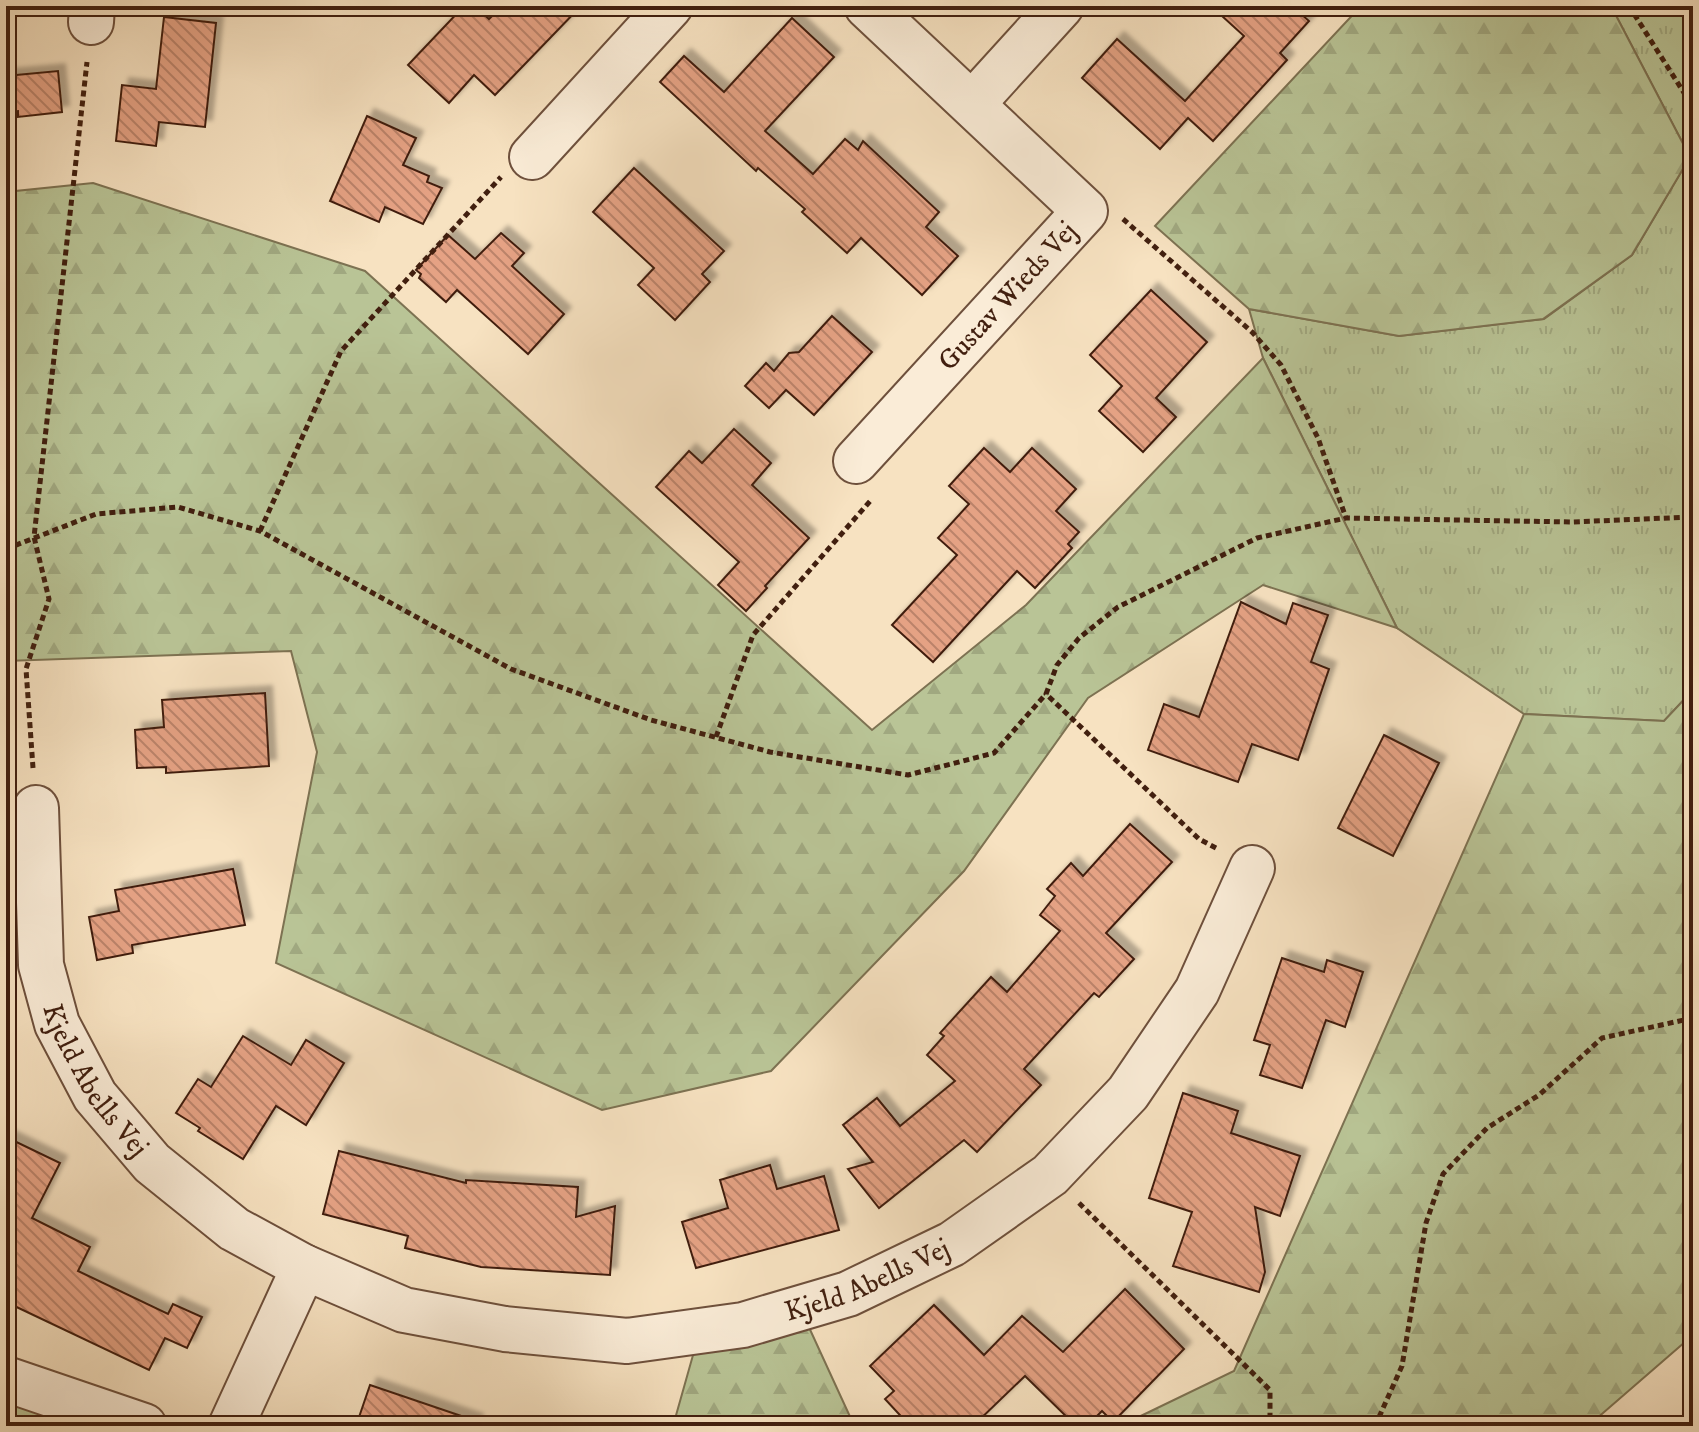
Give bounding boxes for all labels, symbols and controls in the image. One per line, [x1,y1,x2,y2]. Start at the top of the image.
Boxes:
street label: Gustav Wieds Vej [930,214,1084,378]
street label: Kjeld Abells Vej [35,1000,156,1164]
street label: Kjeld Abells Vej [781,1230,955,1329]

